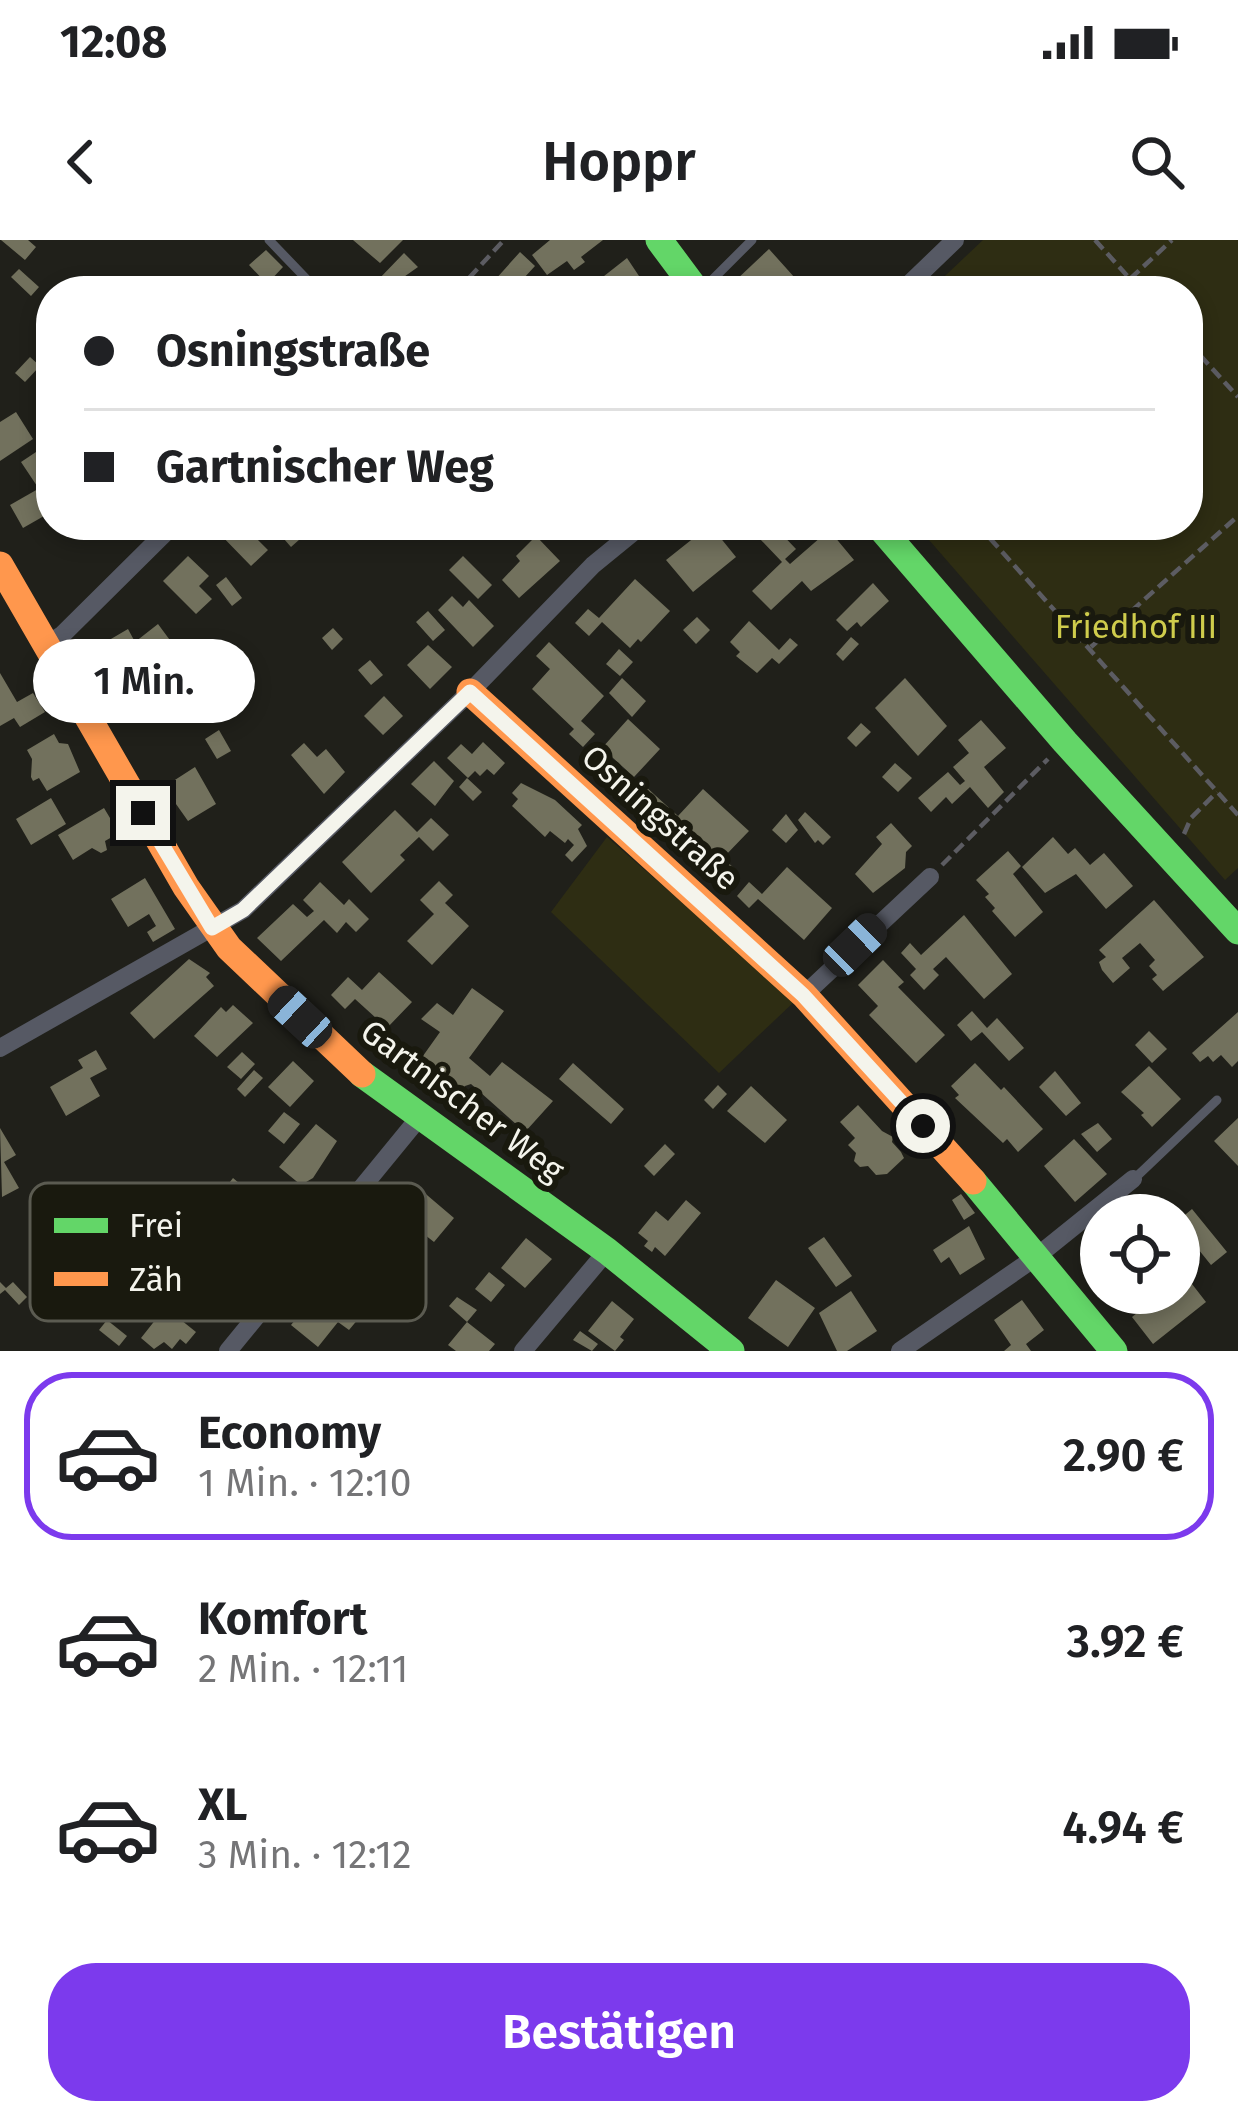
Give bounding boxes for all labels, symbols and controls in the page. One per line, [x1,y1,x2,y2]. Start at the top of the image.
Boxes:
text: 12:08 [60,15,167,69]
icon: back [48,129,114,195]
icon: search [1124,129,1190,195]
text: Hoppr [542,130,696,194]
text: Osningstraße [156,324,430,378]
text: Gartnischer Weg [156,440,494,494]
park label: Friedhof III [1055,607,1217,647]
callout: 1 Min. [32,639,254,723]
text: 1 Min. [94,658,194,704]
street label: Osningstraße [574,737,747,899]
route end [116,786,170,840]
car [817,907,893,983]
car [261,979,339,1055]
street label: Gartnischer Weg [353,1011,573,1191]
route start [896,1099,950,1153]
legend [30,1183,426,1321]
map controls [1080,1194,1200,1314]
button: locate [1080,1194,1200,1314]
text: Frei [129,1206,183,1246]
text: Zäh [129,1260,183,1300]
icon: car [54,1402,162,1510]
text: Economy [198,1406,381,1460]
text: 2.90 € [1063,1429,1184,1483]
text: 1 Min. · 12:10 [198,1460,411,1506]
icon: car [54,1588,162,1696]
text: Komfort [198,1592,367,1646]
text: 3.92 € [1067,1615,1184,1669]
text: 2 Min. · 12:11 [198,1646,408,1692]
icon: car [54,1774,162,1882]
text: XL [198,1778,247,1832]
text: 4.94 € [1062,1801,1184,1855]
text: 3 Min. · 12:12 [198,1832,412,1878]
button: Bestätigen [48,1963,1190,2101]

